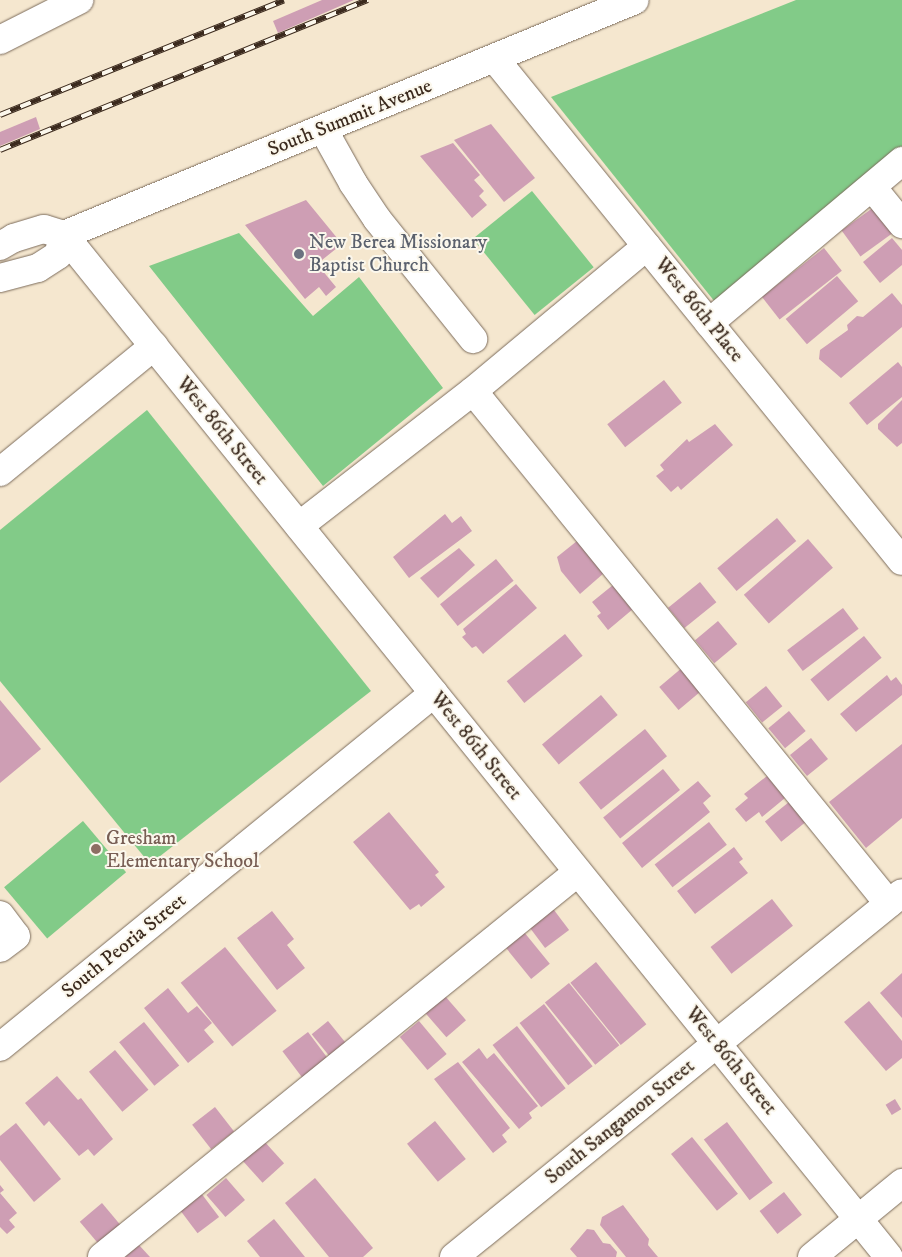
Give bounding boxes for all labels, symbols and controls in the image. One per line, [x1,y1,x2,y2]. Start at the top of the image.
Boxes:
street label: South Summit Avenue [265,74,435,162]
place label: New Berea Missionary Baptist Church [309,230,487,277]
marker: New Berea Missionary Baptist Church [293,248,305,260]
street label: West 86th Place [650,253,748,367]
street label: West 86th Street [171,372,273,490]
street label: West 86th Street [425,687,527,805]
place label: Gresham Elementary School [106,826,259,873]
marker: Gresham Elementary School [90,843,102,855]
street label: South Peoria Street [57,889,191,1003]
street label: West 86th Street [680,1002,782,1120]
street label: South Sangamon Street [540,1054,700,1190]

